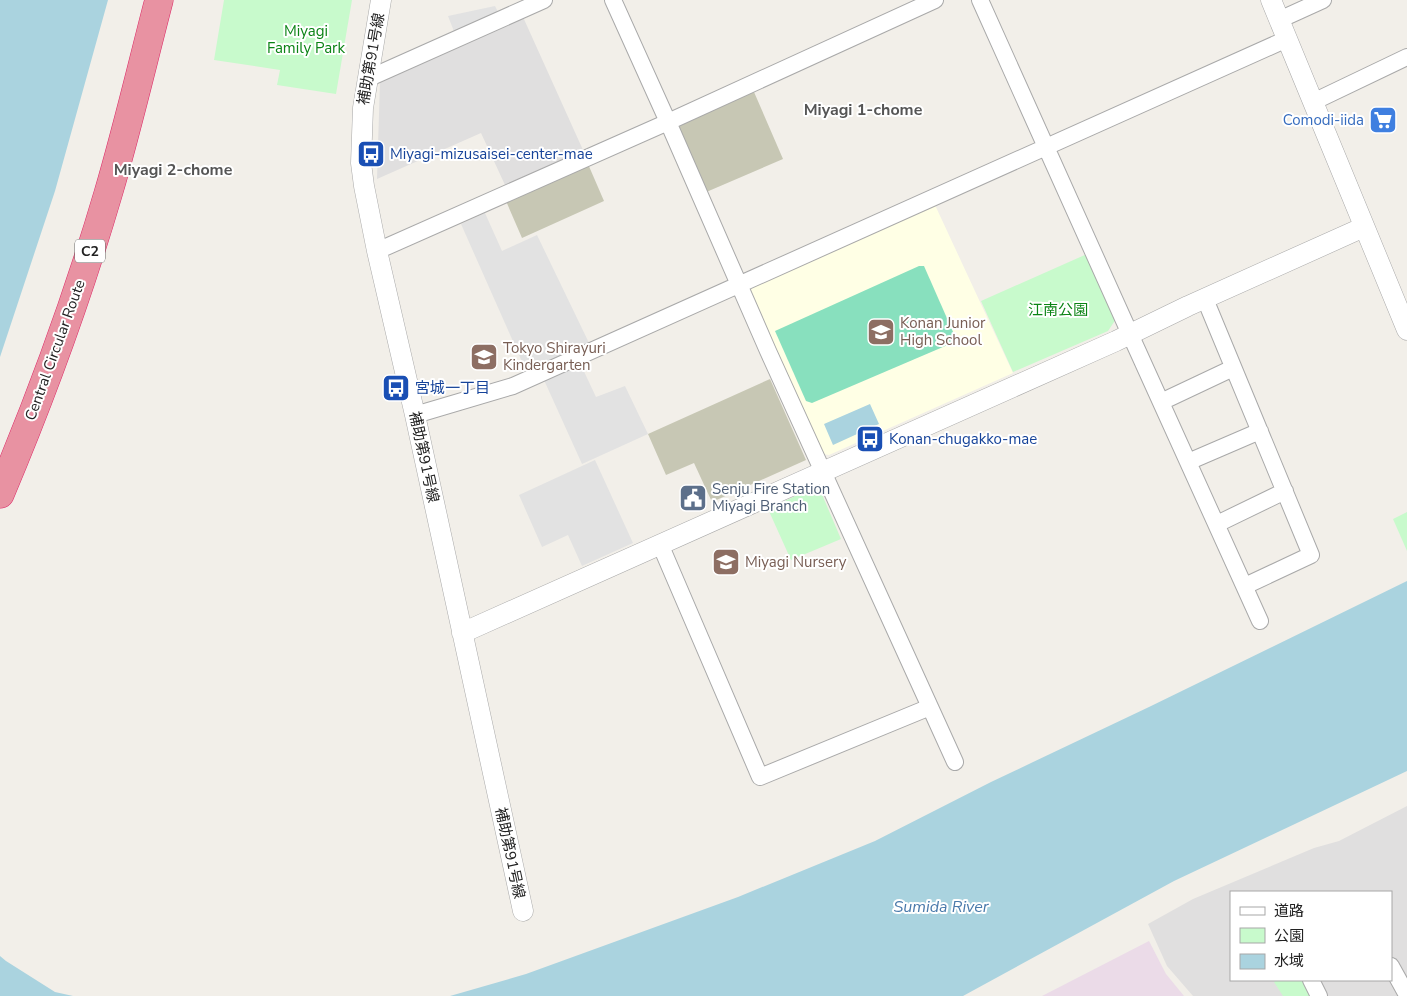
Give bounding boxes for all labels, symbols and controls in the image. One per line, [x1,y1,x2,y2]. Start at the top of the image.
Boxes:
street label: 補助第91号線 [353,11,389,107]
park label: Miyagi Family Park [267,21,345,58]
district label: Miyagi 1-chome [804,99,923,121]
supermarket icon: Comodi-iida [1368,105,1398,135]
place label: Comodi-iida [1283,110,1364,130]
bus stop icon: Miyagi-mizusaisei-center-mae [356,139,386,169]
place label: Miyagi-mizusaisei-center-mae [390,144,593,164]
district label: Miyagi 2-chome [114,159,233,181]
road number: C2 [75,240,105,262]
street label: Central Circular Route [20,277,90,423]
park label: 江南公園 [1028,300,1088,320]
place label: Konan Junior High School [900,313,986,350]
school or university icon: Konan Junior High School [866,317,896,347]
place label: Tokyo Shirayuri Kindergarten [503,338,606,375]
school or university icon: Tokyo Shirayuri Kindergarten [469,342,499,372]
bus stop icon: 宮城一丁目 [381,373,411,403]
place label: 宮城一丁目 [415,378,490,398]
street label: 補助第91号線 [405,409,443,505]
bus stop icon: Konan-chugakko-mae [855,424,885,454]
place label: Konan-chugakko-mae [889,429,1037,449]
place label: Senju Fire Station Miyagi Branch [712,479,830,516]
public building icon: Senju Fire Station Miyagi Branch [678,483,708,513]
school or university icon: Miyagi Nursery [711,547,741,577]
place label: Miyagi Nursery [745,552,847,572]
street label: 補助第91号線 [491,805,529,901]
legend [1230,891,1392,981]
water label: Sumida River [894,896,990,918]
text: 道路 [1274,901,1304,921]
text: 公園 [1274,926,1304,946]
text: 水域 [1274,951,1304,971]

